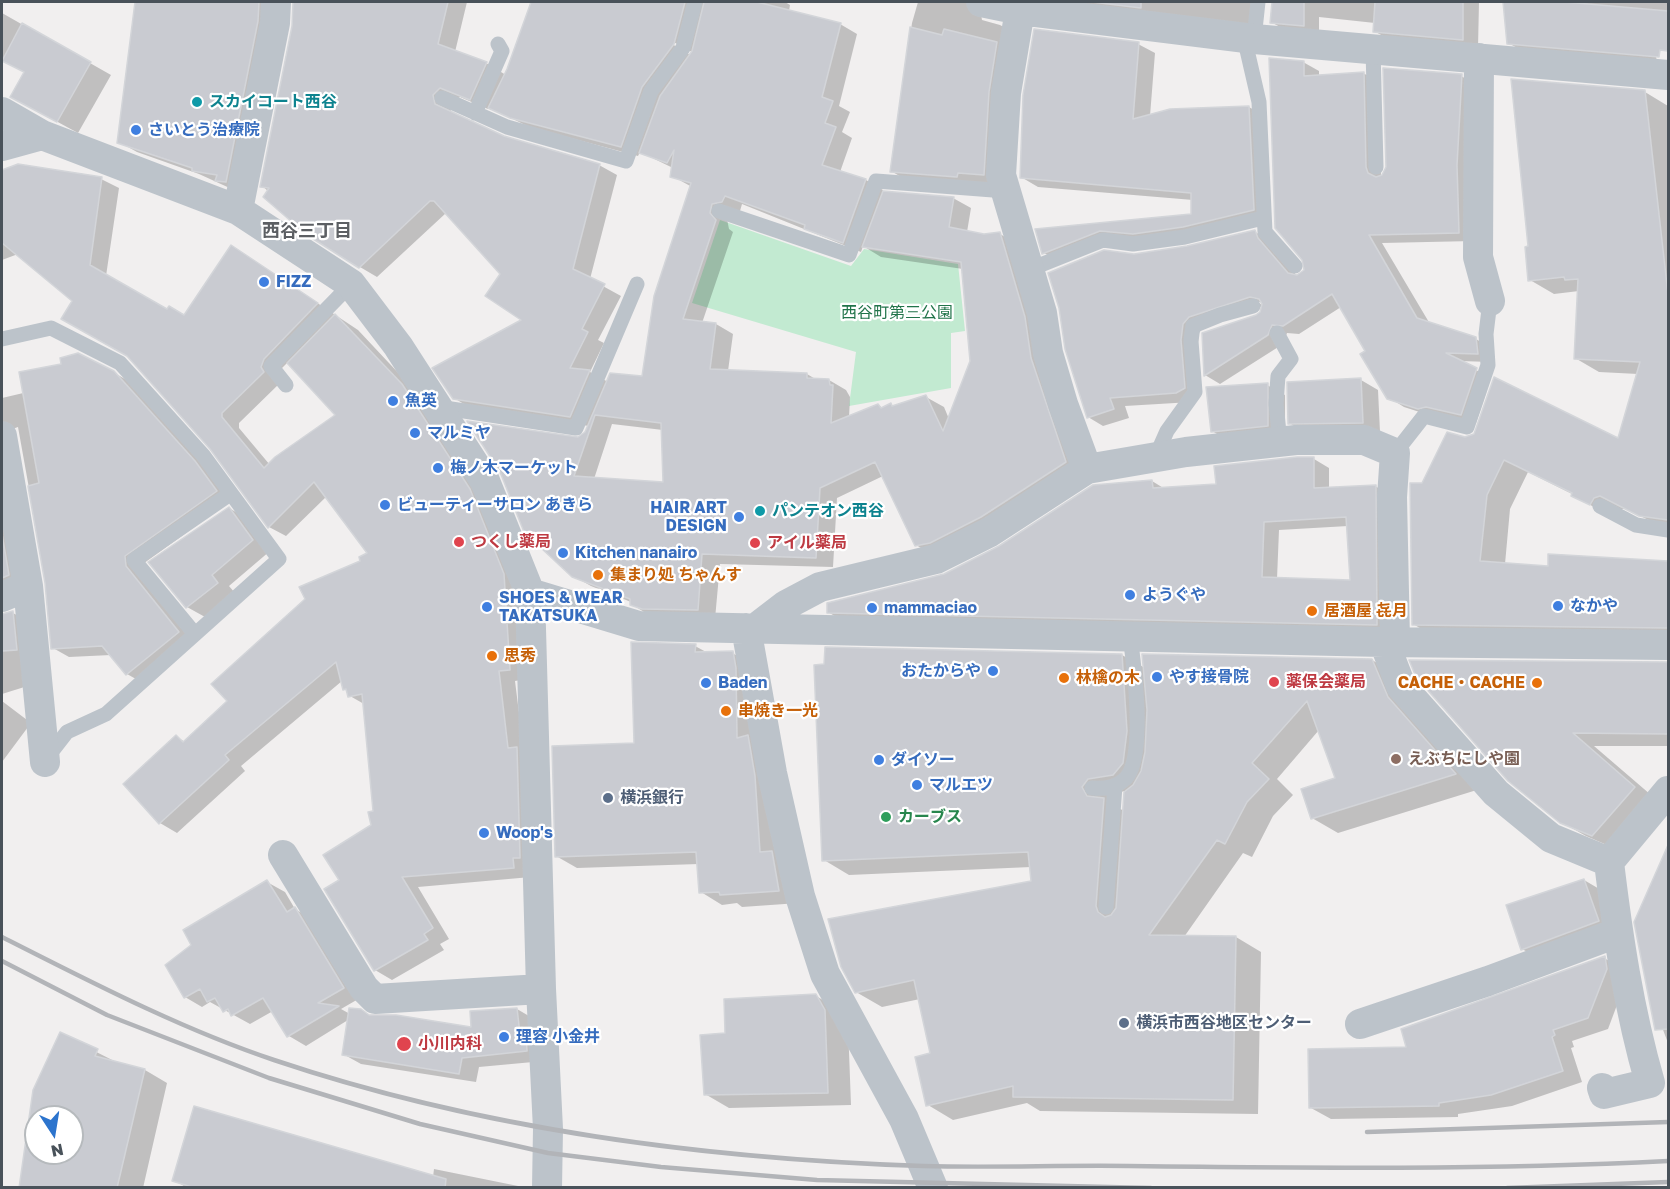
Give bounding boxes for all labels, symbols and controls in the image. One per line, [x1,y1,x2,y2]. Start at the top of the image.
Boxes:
place label: スカイコート西谷 [209,92,337,112]
marker: スカイコート西谷 [190,95,204,109]
place label: さいとう治療院 [148,120,260,140]
marker: さいとう治療院 [129,123,143,137]
district label: 西谷三丁目 [262,220,352,242]
place label: FIZZ [276,272,311,292]
marker: FIZZ [257,275,271,289]
park label: 西谷町第三公園 [841,303,953,323]
place label: 魚英 [405,391,437,411]
marker: 魚英 [386,394,400,408]
place label: マルミヤ [427,423,491,443]
marker: マルミヤ [408,426,422,440]
place label: 梅ノ木マーケット [450,458,578,478]
marker: 梅ノ木マーケット [431,461,445,475]
place label: ビューティーサロン あきら [397,495,593,515]
marker: ビューティーサロン あきら [378,498,392,512]
place label: HAIR ART DESIGN [650,498,727,536]
place label: パンテオン西谷 [772,501,884,521]
marker: パンテオン西谷 [753,504,767,518]
marker: HAIR ART DESIGN [732,510,746,524]
place label: つくし薬局 [471,532,551,552]
place label: アイル薬局 [767,533,847,553]
marker: つくし薬局 [452,535,466,549]
marker: アイル薬局 [748,536,762,550]
place label: Kitchen nanairo [575,543,697,563]
marker: Kitchen nanairo [556,546,570,560]
place label: 集まり処 ちゃんす [610,565,742,585]
marker: 集まり処 ちゃんす [591,568,605,582]
place label: ようぐや [1142,585,1206,605]
place label: SHOES & WEAR TAKATSUKA [499,588,623,626]
marker: ようぐや [1123,588,1137,602]
place label: なかや [1570,596,1618,616]
place label: mammaciao [884,598,977,618]
marker: なかや [1551,599,1565,613]
marker: SHOES & WEAR TAKATSUKA [480,600,494,614]
marker: mammaciao [865,601,879,615]
place label: 居酒屋 㐂月 [1324,601,1408,621]
marker: 居酒屋 㐂月 [1305,604,1319,618]
place label: 思秀 [504,646,536,666]
marker: 思秀 [485,649,499,663]
place label: おたからや [901,661,981,681]
marker: おたからや [986,664,1000,678]
place label: やす接骨院 [1169,667,1249,687]
place label: 林檎の木 [1076,668,1140,688]
marker: やす接骨院 [1150,670,1164,684]
marker: 林檎の木 [1057,671,1071,685]
place label: 薬保会薬局 [1286,672,1366,692]
place label: Baden [718,673,768,693]
place label: CACHE・CACHE [1398,673,1525,693]
marker: 薬保会薬局 [1267,675,1281,689]
marker: Baden [699,676,713,690]
marker: CACHE・CACHE [1530,676,1544,690]
place label: 串焼き一光 [738,701,818,721]
marker: 串焼き一光 [719,704,733,718]
place label: えぶちにしや園 [1408,749,1520,769]
place label: ダイソー [891,750,955,770]
marker: えぶちにしや園 [1389,752,1403,766]
marker: ダイソー [872,753,886,767]
place label: マルエツ [929,775,993,795]
marker: マルエツ [910,778,924,792]
place label: 横浜銀行 [620,788,684,808]
marker: 横浜銀行 [601,791,615,805]
place label: カーブス [898,807,962,827]
marker: カーブス [879,810,893,824]
place label: Woop's [496,823,553,843]
marker: Woop's [477,826,491,840]
place label: 横浜市西谷地区センター [1136,1013,1312,1033]
marker: 横浜市西谷地区センター [1117,1016,1131,1030]
place label: 理容 小金井 [516,1027,600,1047]
marker: 理容 小金井 [497,1030,511,1044]
place label: 小川内科 [418,1034,482,1054]
marker: 小川内科 [395,1035,413,1053]
north arrow [24,1105,84,1165]
text: N [49,1140,65,1162]

